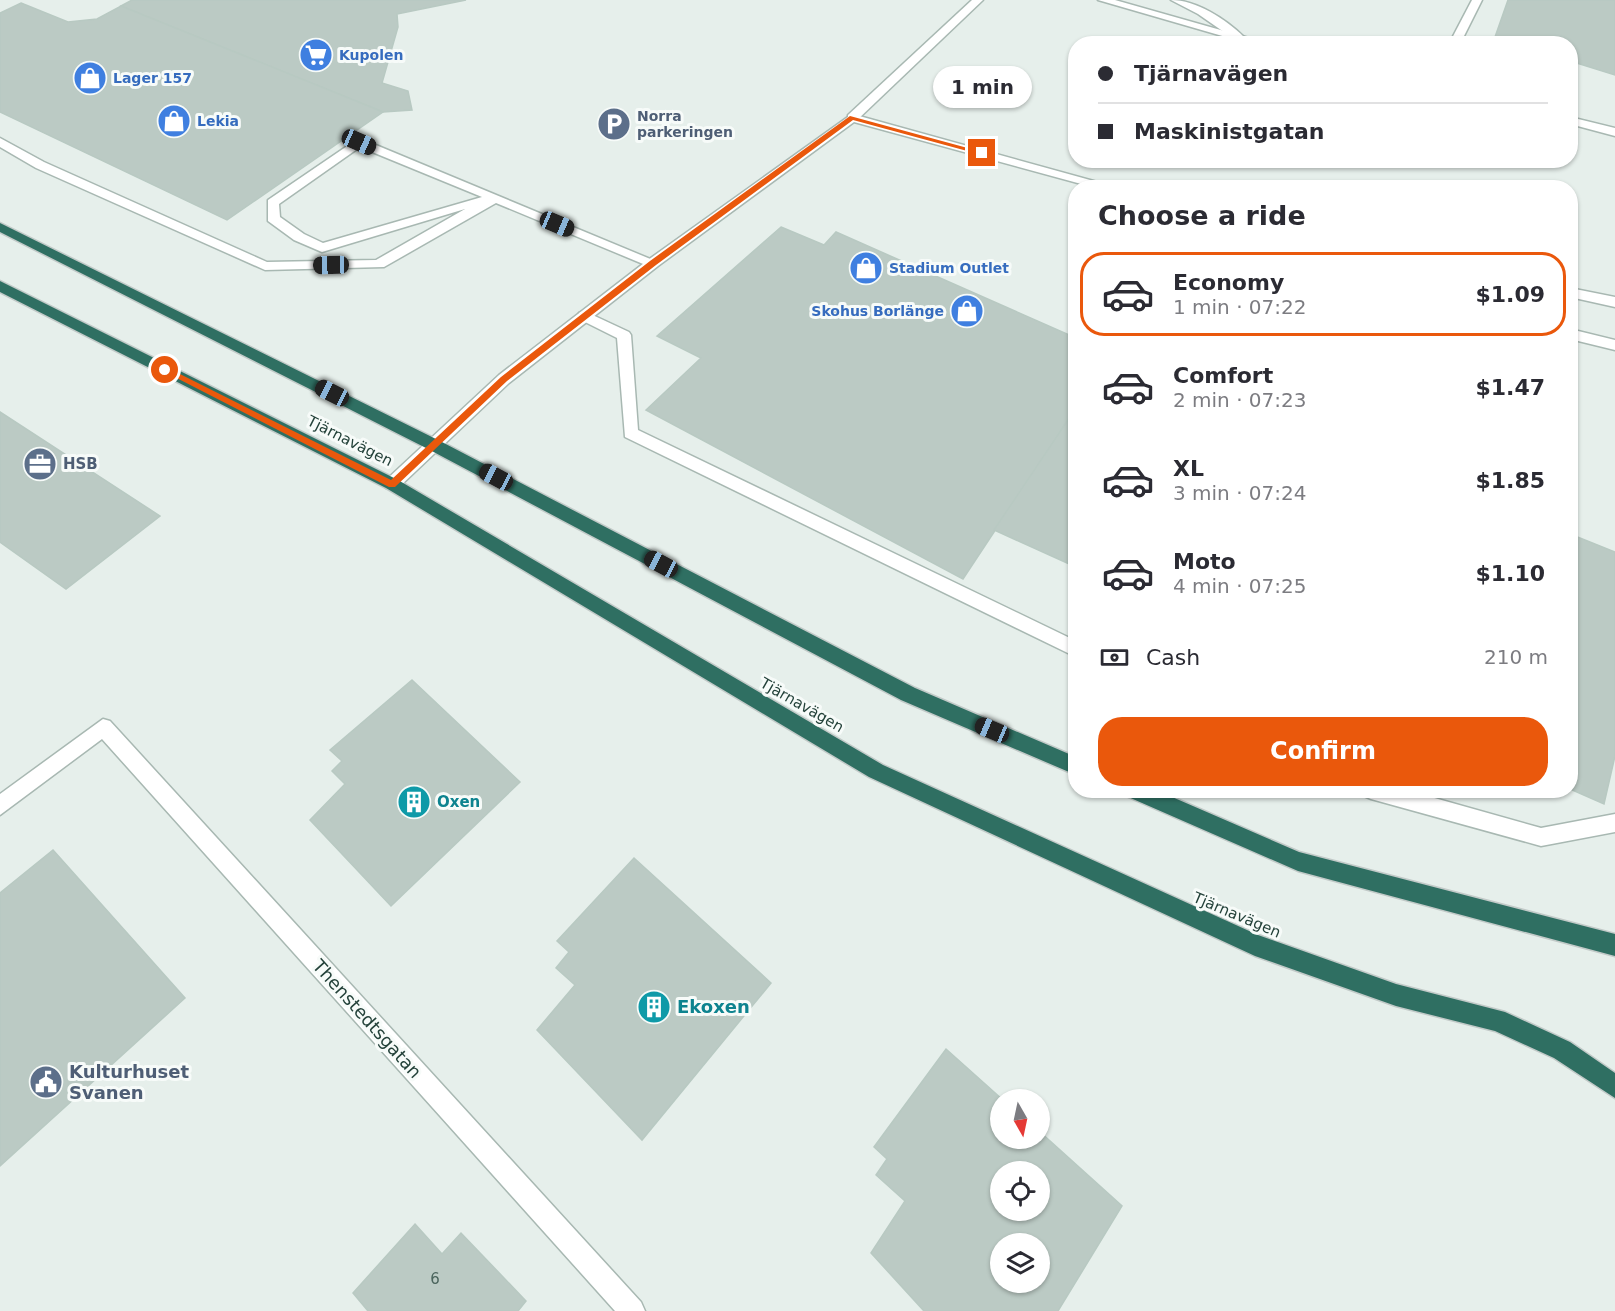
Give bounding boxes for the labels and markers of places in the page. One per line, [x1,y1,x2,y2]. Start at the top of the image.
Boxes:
supermarket icon: Kupolen [298,37,334,73]
place label: Kupolen [339,47,403,63]
shop icon: Lager 157 [72,60,108,96]
place label: Lager 157 [113,70,192,86]
shop icon: Lekia [156,103,192,139]
parking icon: Norra parkeringen [596,106,632,142]
place label: Norra parkeringen [637,108,733,140]
place label: Lekia [197,113,239,129]
shop icon: Stadium Outlet [848,250,884,286]
place label: Stadium Outlet [889,260,1009,276]
shop icon: Skohus Borlänge [949,293,985,329]
place label: Skohus Borlänge [811,303,944,319]
office icon: HSB [22,446,58,482]
place label: HSB [63,455,98,473]
building icon: Oxen [396,784,432,820]
place label: Oxen [437,793,480,811]
building icon: Ekoxen [636,989,672,1025]
place label: Ekoxen [677,996,750,1017]
place label: Kulturhuset Svanen [69,1061,189,1103]
public building icon: Kulturhuset Svanen [28,1064,64,1100]

